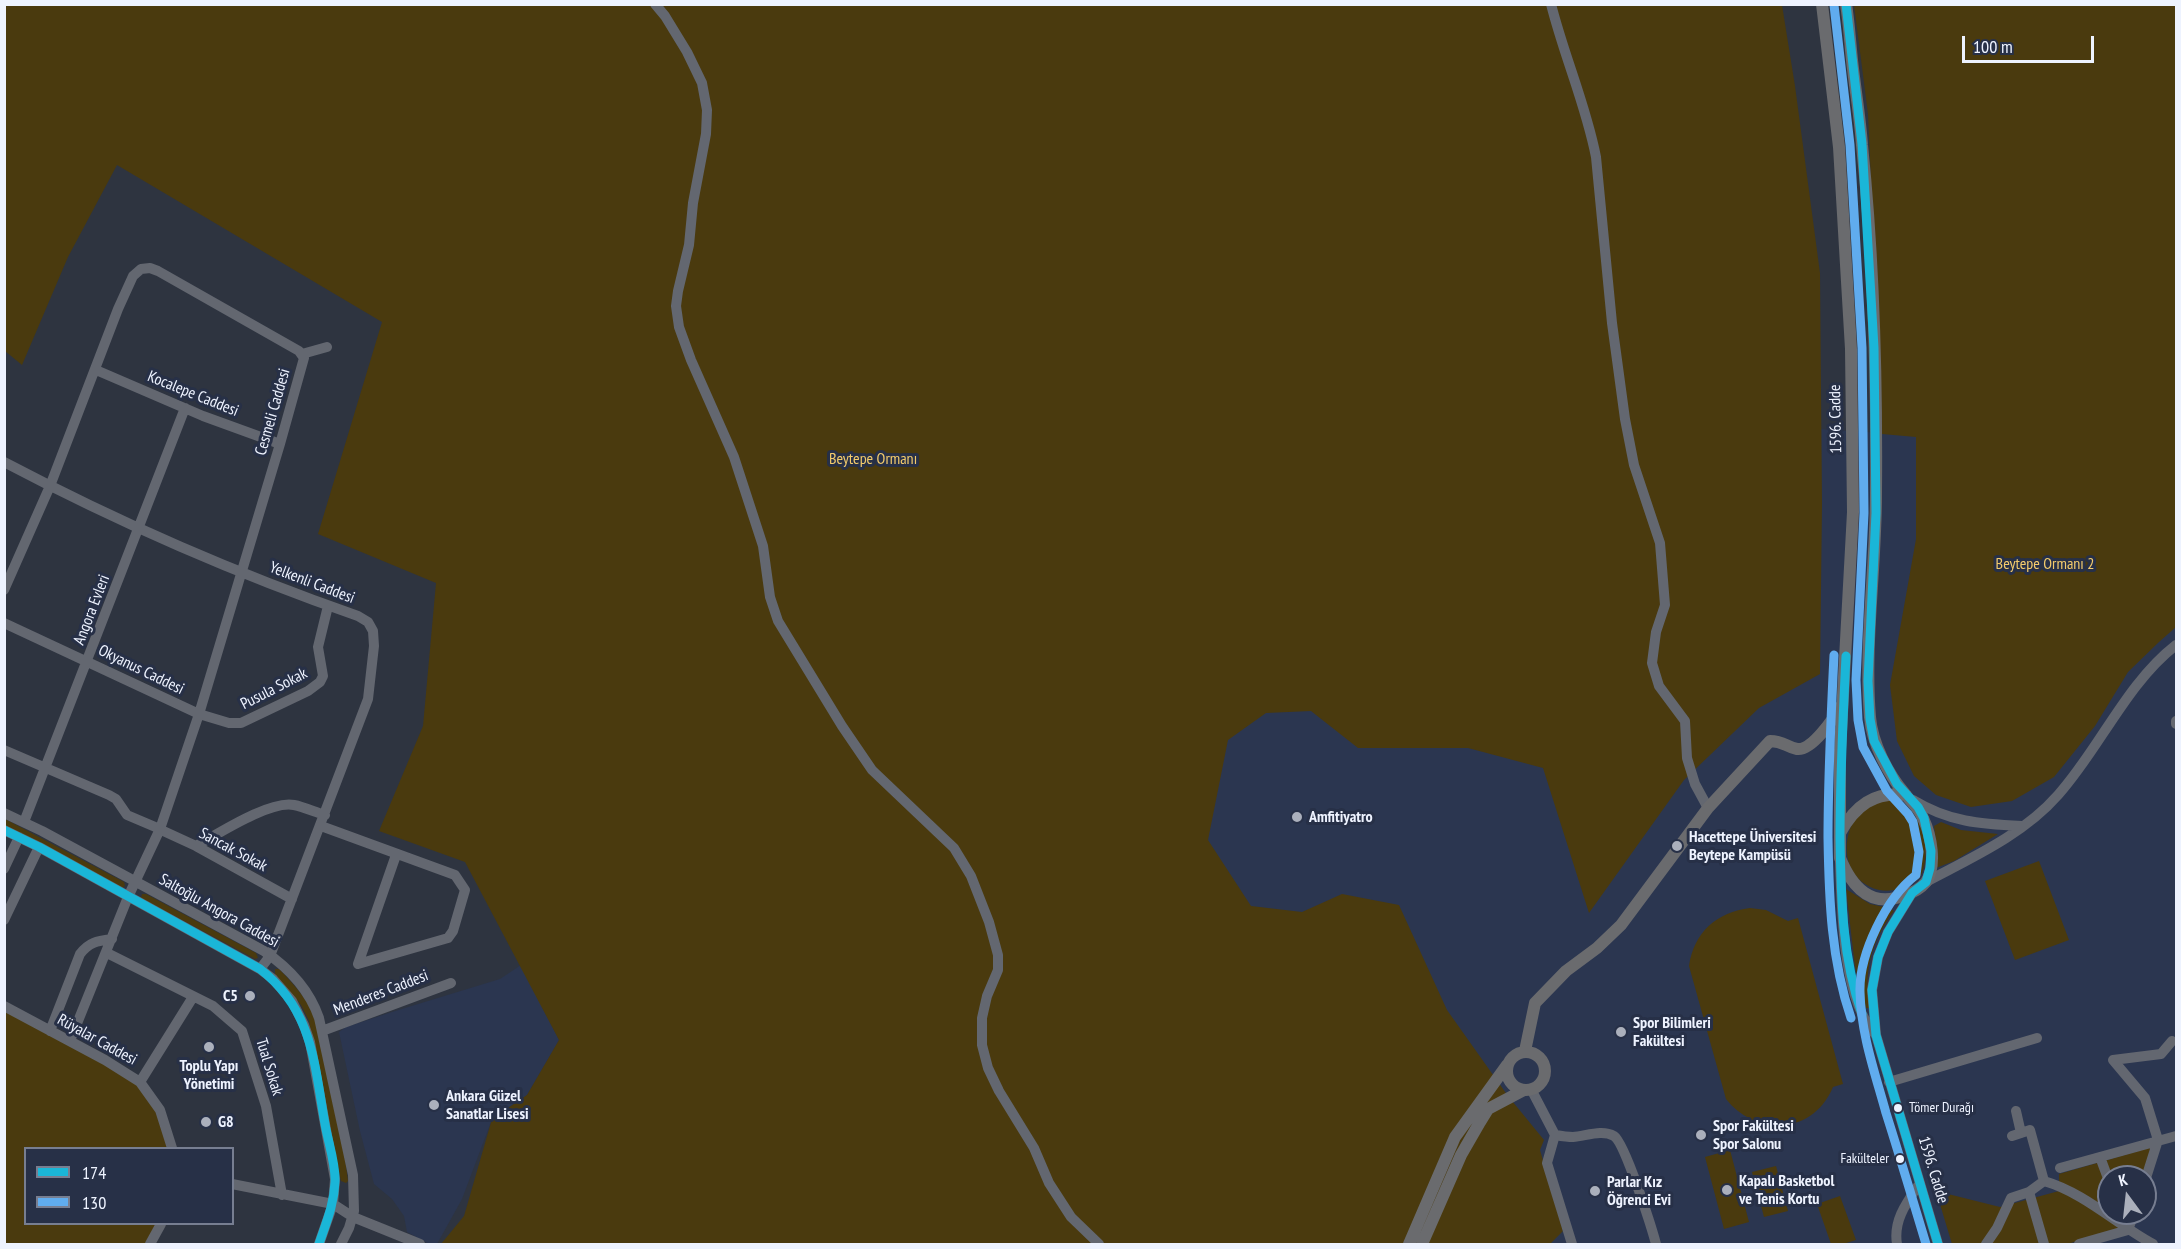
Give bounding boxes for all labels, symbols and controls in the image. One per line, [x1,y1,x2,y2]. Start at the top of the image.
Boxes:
scale bar [1965,24,2097,62]
text: 100 m [1973,35,2013,58]
street label: Cesmeli Caddesi [251,366,295,458]
street label: Kocalepe Caddesi [145,367,241,421]
street label: 1596. Cadde [1826,384,1846,454]
park label: Beytepe Ormanı [829,449,917,469]
park label: Beytepe Ormanı 2 [1996,554,2094,574]
street label: Yelkenli Caddesi [267,558,357,608]
street label: Angora Evleri [70,572,114,648]
street label: Okyanus Caddesi [95,641,187,699]
street label: Pusula Sokak [237,664,311,714]
place label: Amfitiyatro [1309,807,1373,827]
marker: Amfitiyatro [1290,810,1304,824]
street label: Sancak Sokak [196,824,270,876]
place label: Hacettepe Üniversitesi Beytepe Kampüsü [1689,827,1816,865]
marker: Hacettepe Üniversitesi Beytepe Kampüsü [1670,839,1684,853]
street label: Saltoğlu Angora Caddesi [155,870,283,952]
street label: Menderes Caddesi [331,966,431,1020]
place label: C5 [223,986,238,1006]
marker: C5 [243,989,257,1003]
street label: Rüyalar Caddesi [54,1010,140,1070]
place label: Spor Bilimleri Fakültesi [1633,1013,1711,1051]
marker: Spor Bilimleri Fakültesi [1614,1025,1628,1039]
street label: Tual Sokak [251,1036,287,1098]
marker: Toplu Yapı Yönetimi [202,1040,216,1054]
place label: Toplu Yapı Yönetimi [180,1056,238,1094]
place label: Ankara Güzel Sanatlar Lisesi [446,1086,529,1124]
marker: Ankara Güzel Sanatlar Lisesi [427,1098,441,1112]
place label: Tömer Durağı [1909,1100,1974,1116]
marker: Tömer Durağı [1892,1102,1904,1114]
place label: G8 [218,1112,234,1132]
marker: G8 [199,1115,213,1129]
place label: Spor Fakültesi Spor Salonu [1713,1116,1794,1154]
marker: Spor Fakültesi Spor Salonu [1694,1128,1708,1142]
street label: 1596. Cadde [1914,1134,1952,1206]
legend [24,1147,234,1225]
place label: Fakülteler [1840,1151,1889,1167]
marker: Fakülteler [1894,1153,1906,1165]
text: 174 [82,1161,106,1184]
north arrow [2097,1165,2157,1225]
text: K [2116,1169,2129,1190]
place label: Kapalı Basketbol ve Tenis Kortu [1739,1171,1834,1209]
place label: Parlar Kız Öğrenci Evi [1607,1172,1671,1210]
marker: Kapalı Basketbol ve Tenis Kortu [1720,1183,1734,1197]
marker: Parlar Kız Öğrenci Evi [1588,1184,1602,1198]
text: 130 [82,1191,106,1214]

